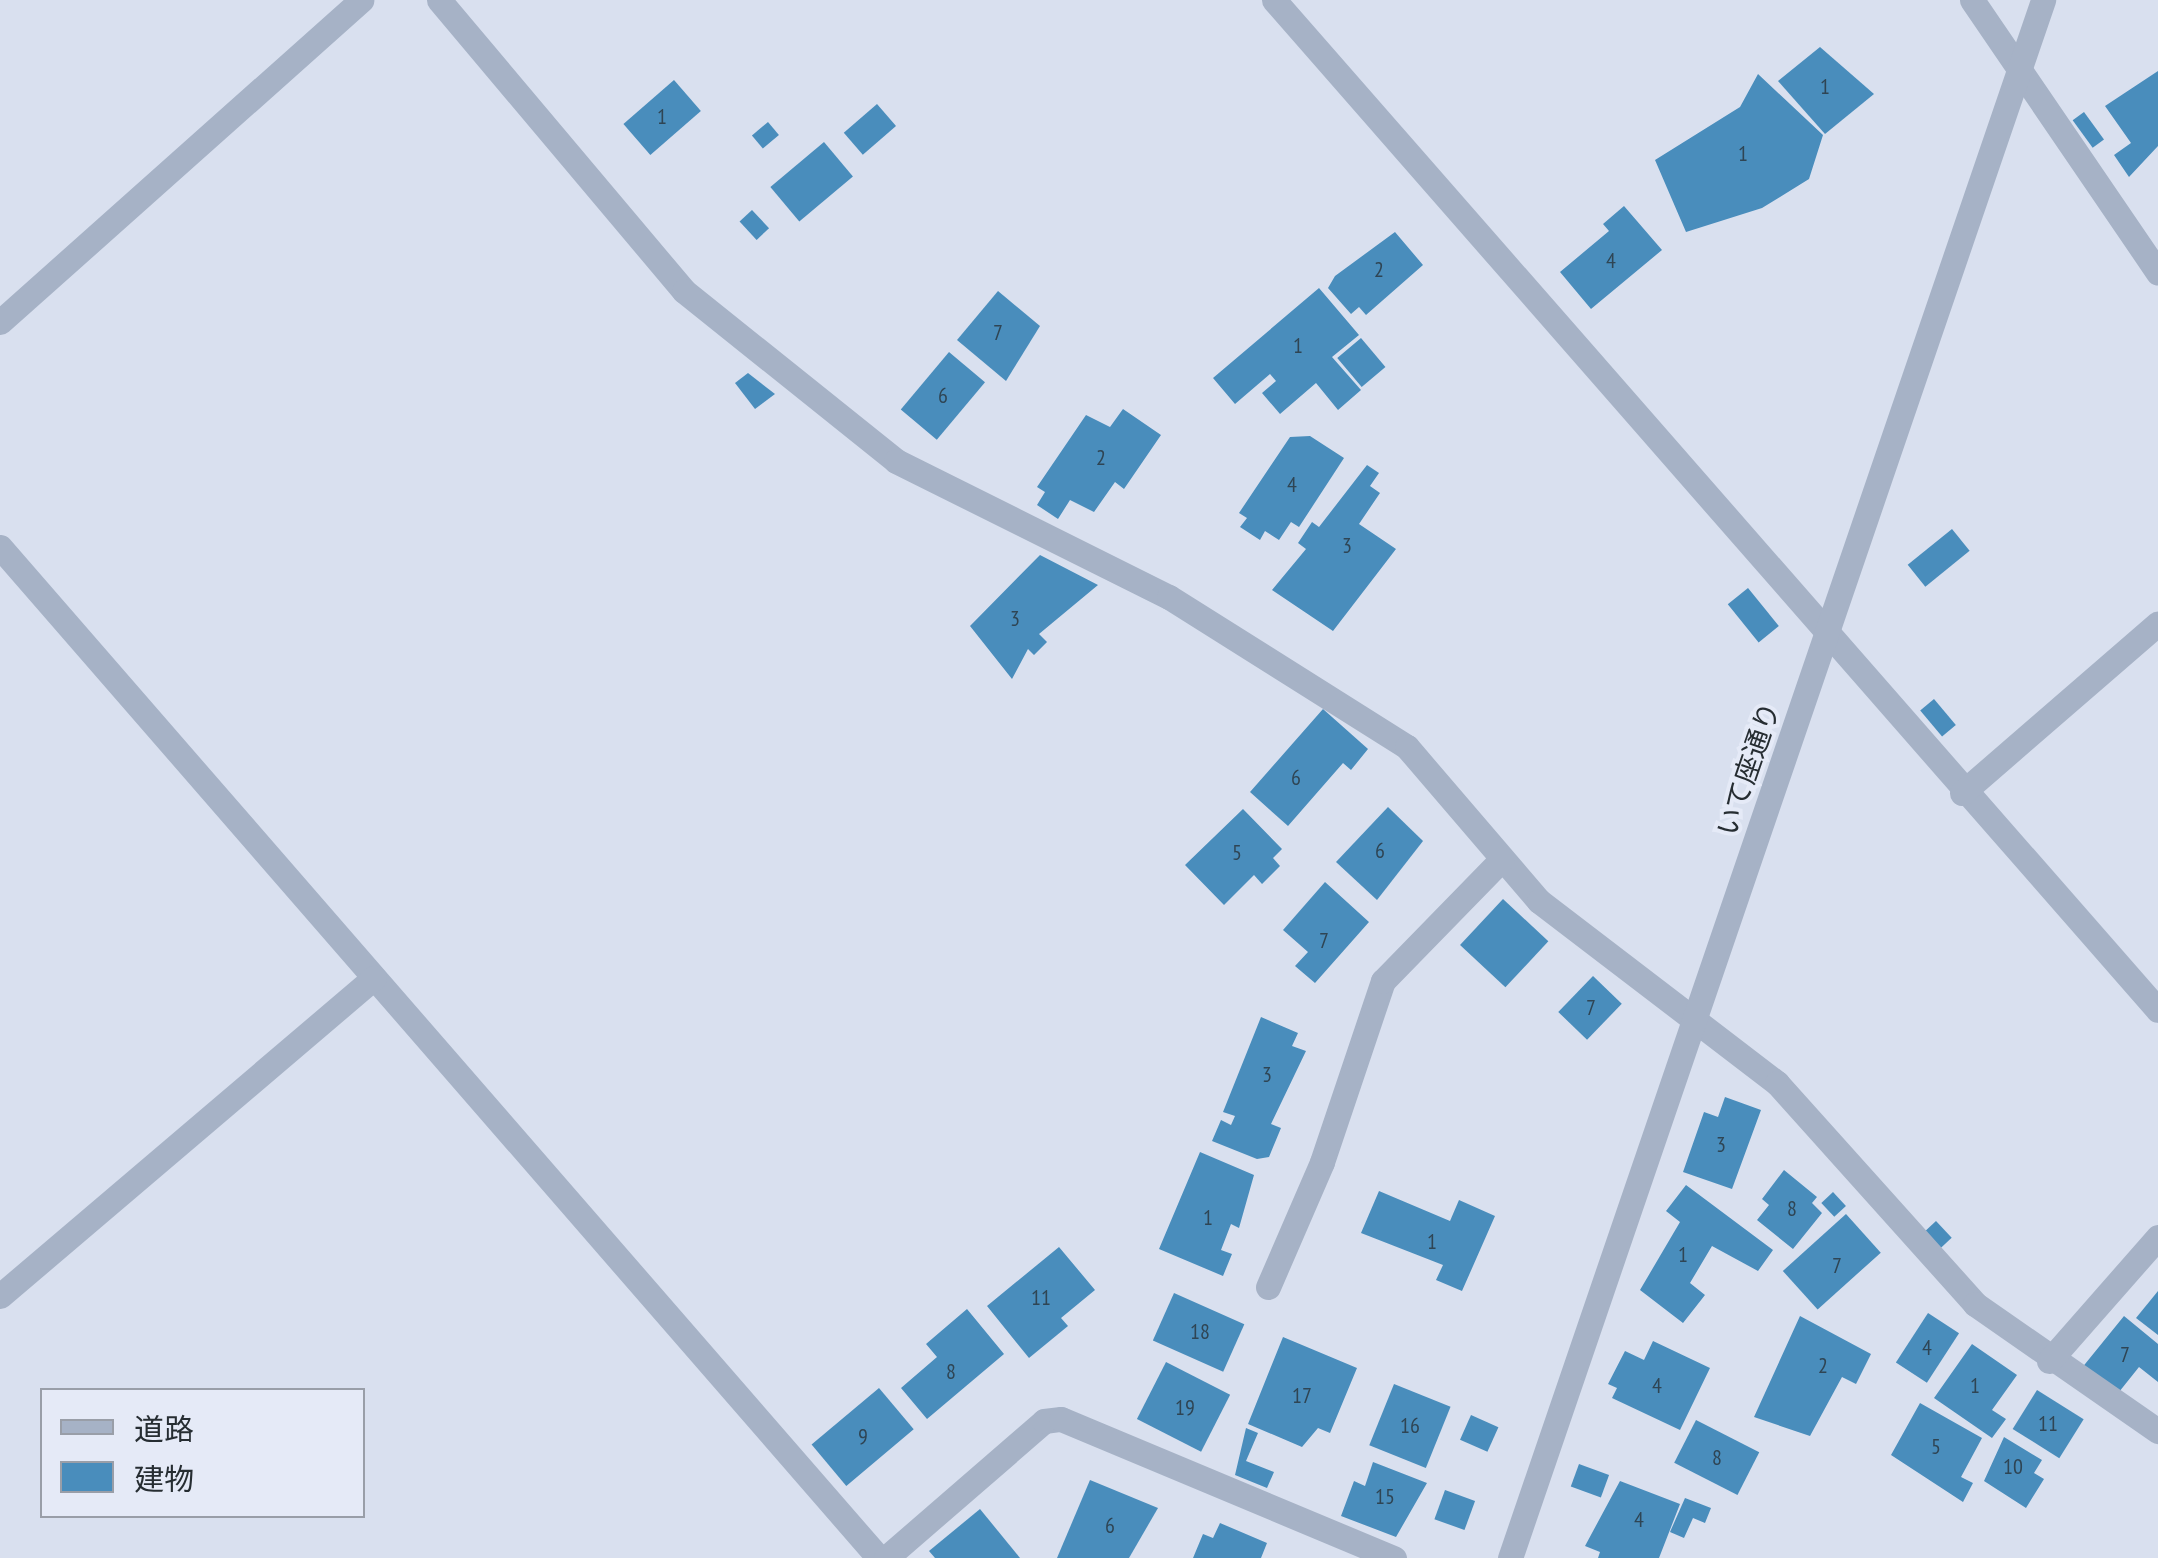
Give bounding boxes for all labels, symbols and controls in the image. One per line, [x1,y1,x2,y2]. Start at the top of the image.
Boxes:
house number: 1 [1820,74,1830,100]
house number: 1 [657,104,667,130]
house number: 1 [1738,141,1748,167]
house number: 4 [1606,248,1616,274]
house number: 2 [1374,257,1384,283]
house number: 7 [993,320,1003,346]
house number: 1 [1293,333,1303,359]
house number: 6 [938,383,948,409]
house number: 2 [1096,445,1106,471]
house number: 4 [1287,472,1297,498]
house number: 3 [1342,533,1352,559]
house number: 3 [1010,606,1020,632]
street label: いて座通り [1709,697,1787,841]
house number: 6 [1291,765,1301,791]
house number: 6 [1375,838,1385,864]
house number: 5 [1232,840,1242,866]
house number: 7 [1319,928,1329,954]
house number: 7 [1586,995,1596,1021]
house number: 3 [1262,1062,1272,1088]
house number: 3 [1716,1132,1726,1158]
house number: 8 [1787,1196,1797,1222]
house number: 1 [1203,1205,1213,1231]
house number: 1 [1427,1229,1437,1255]
house number: 1 [1678,1242,1688,1268]
house number: 7 [1832,1253,1842,1279]
house number: 11 [1031,1285,1051,1311]
house number: 18 [1190,1319,1210,1345]
house number: 4 [1922,1335,1932,1361]
house number: 7 [2120,1342,2130,1368]
house number: 2 [1818,1353,1828,1379]
house number: 8 [946,1359,956,1385]
house number: 4 [1652,1373,1662,1399]
house number: 1 [1970,1373,1980,1399]
house number: 17 [1292,1383,1312,1409]
legend [40,1388,365,1518]
house number: 19 [1175,1395,1195,1421]
text: 道路 [134,1409,194,1448]
house number: 11 [2038,1411,2058,1437]
house number: 16 [1400,1413,1420,1439]
house number: 9 [858,1424,868,1450]
house number: 5 [1931,1434,1941,1460]
house number: 8 [1712,1445,1722,1471]
house number: 10 [2003,1454,2023,1480]
text: 建物 [134,1459,194,1498]
house number: 15 [1375,1484,1395,1510]
house number: 4 [1634,1507,1644,1533]
house number: 6 [1105,1513,1115,1539]

